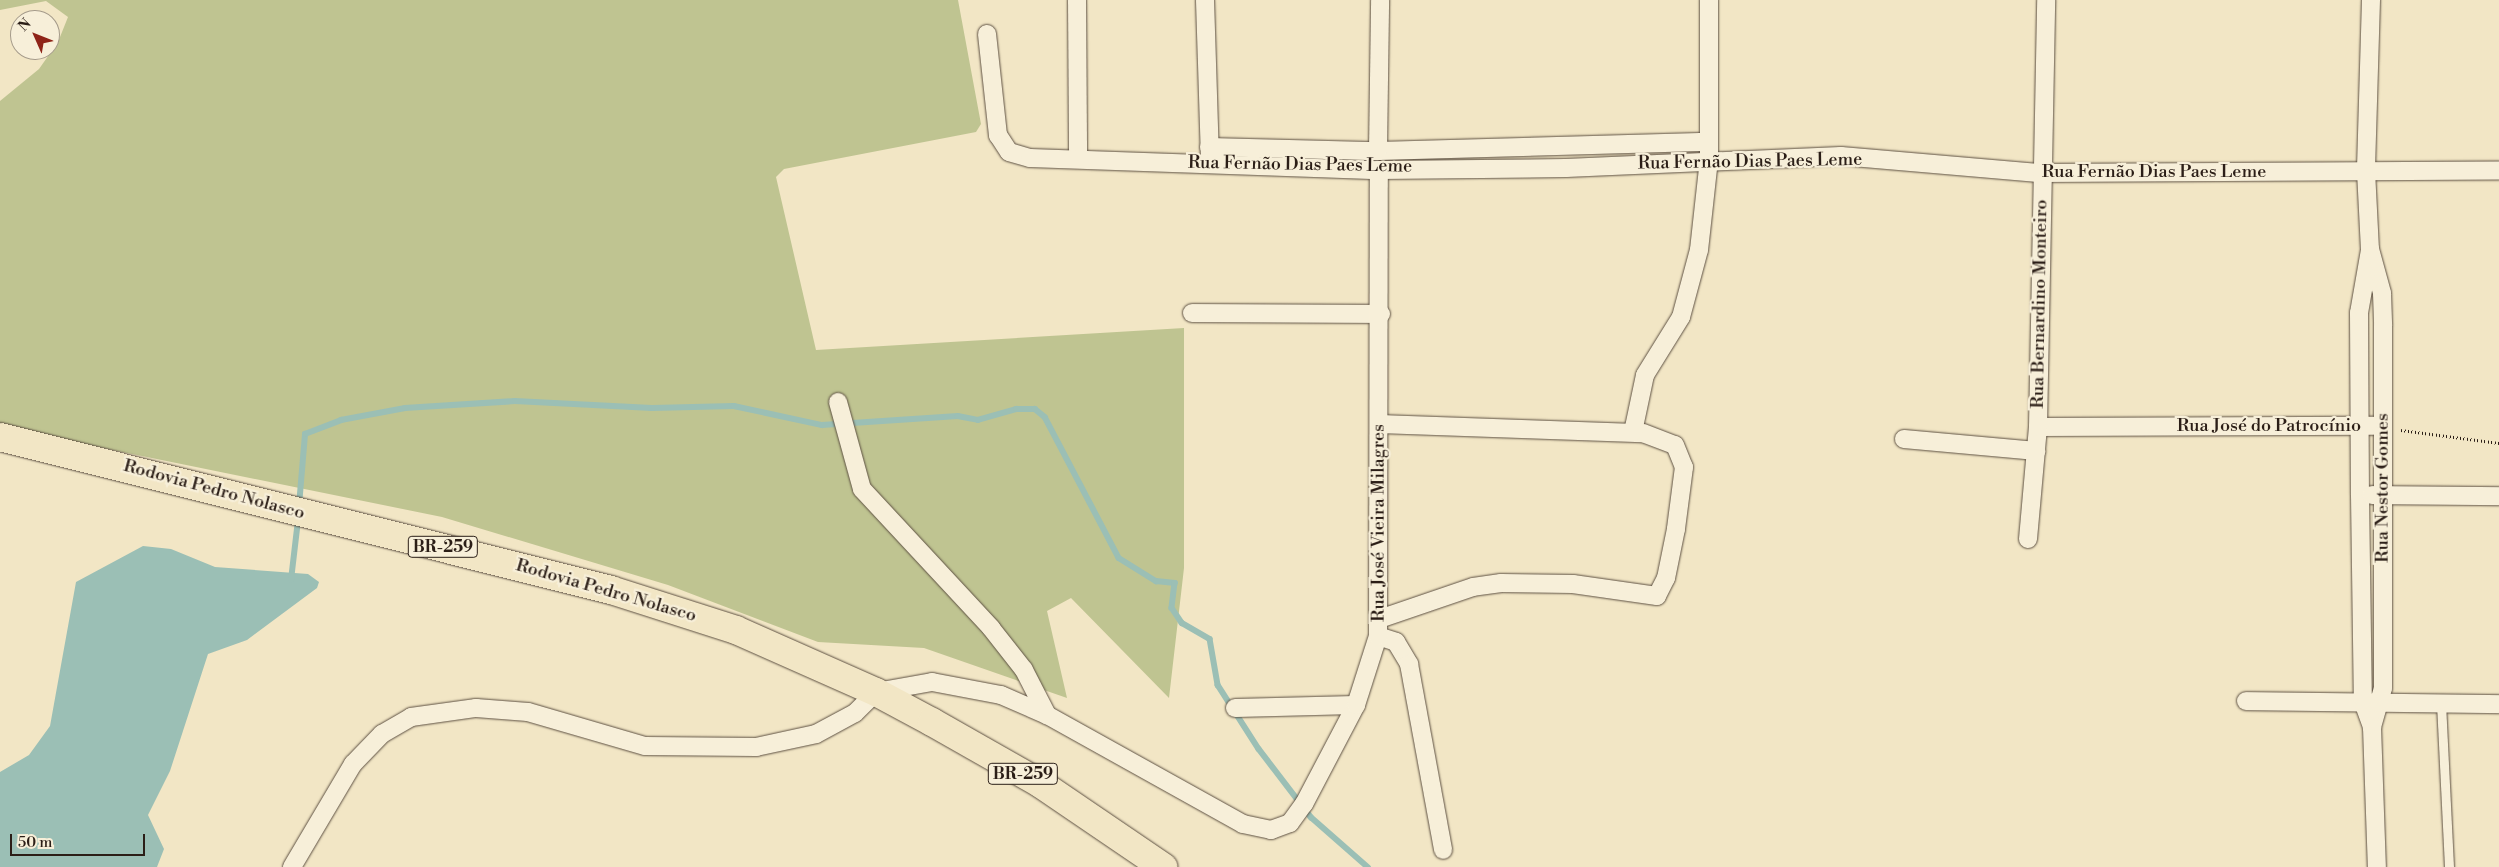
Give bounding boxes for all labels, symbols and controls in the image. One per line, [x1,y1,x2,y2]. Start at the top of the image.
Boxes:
north arrow [10,10,60,60]
text: N [15,15,35,36]
street label: Rua Fernão Dias Paes Leme [1638,149,1862,175]
street label: Rua Fernão Dias Paes Leme [1188,152,1412,178]
street label: Rua Fernão Dias Paes Leme [2042,161,2266,183]
street label: Rua Bernardino Monteiro [2027,199,2053,409]
street label: Rua Nestor Gomes [2372,413,2394,563]
street label: Rua José do Patrocínio [2177,415,2361,437]
street label: Rua José Vieira Milagres [1368,424,1390,622]
street label: Rodovia Pedro Nolasco [121,455,307,525]
road number: BR-259 [407,534,479,560]
street label: Rodovia Pedro Nolasco [513,555,699,627]
road number: BR-259 [987,761,1059,788]
scale bar [12,824,148,856]
text: 50 m [18,833,52,852]

